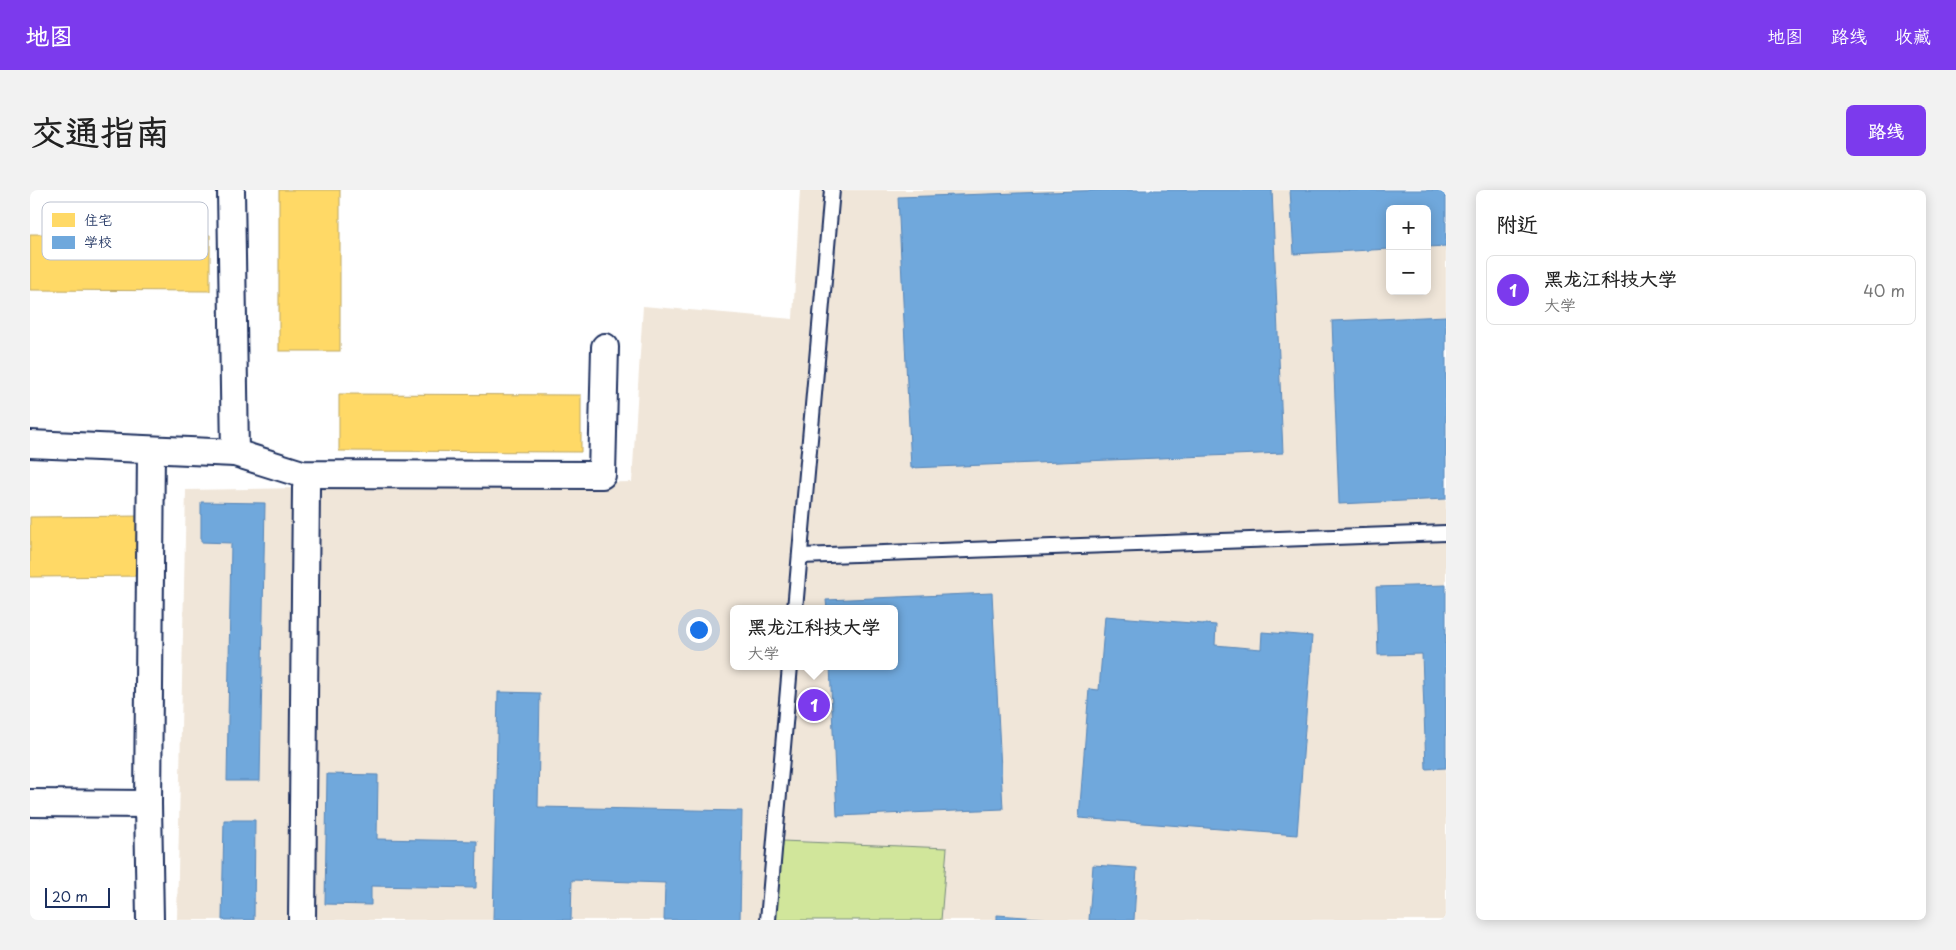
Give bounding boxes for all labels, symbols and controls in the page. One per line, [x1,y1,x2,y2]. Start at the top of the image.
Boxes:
text: 地图 [25,17,73,53]
text: 地图 [1767,22,1803,49]
text: 路线 [1831,22,1867,49]
text: 收藏 [1895,22,1931,49]
text: 交通指南 [30,104,170,157]
button: 路线 [1846,105,1926,156]
legend [42,202,208,260]
map controls [1386,205,1431,295]
button: + [1386,205,1431,250]
text: 附近 [1496,207,1538,239]
text: 住宅 [84,209,112,230]
text: 学校 [84,231,112,252]
button: − [1386,250,1431,295]
text: 黑龙江科技大学 [1544,264,1677,292]
text: 1 [1509,278,1517,302]
text: 40 m [1863,278,1905,302]
text: 大学 [1544,292,1576,316]
popup [730,605,898,670]
text: 黑龙江科技大学 [747,612,881,640]
your location [686,617,712,643]
text: 大学 [747,640,780,664]
pin: 1 [798,686,830,724]
scale bar [45,885,110,908]
text: 20 m [52,886,88,907]

